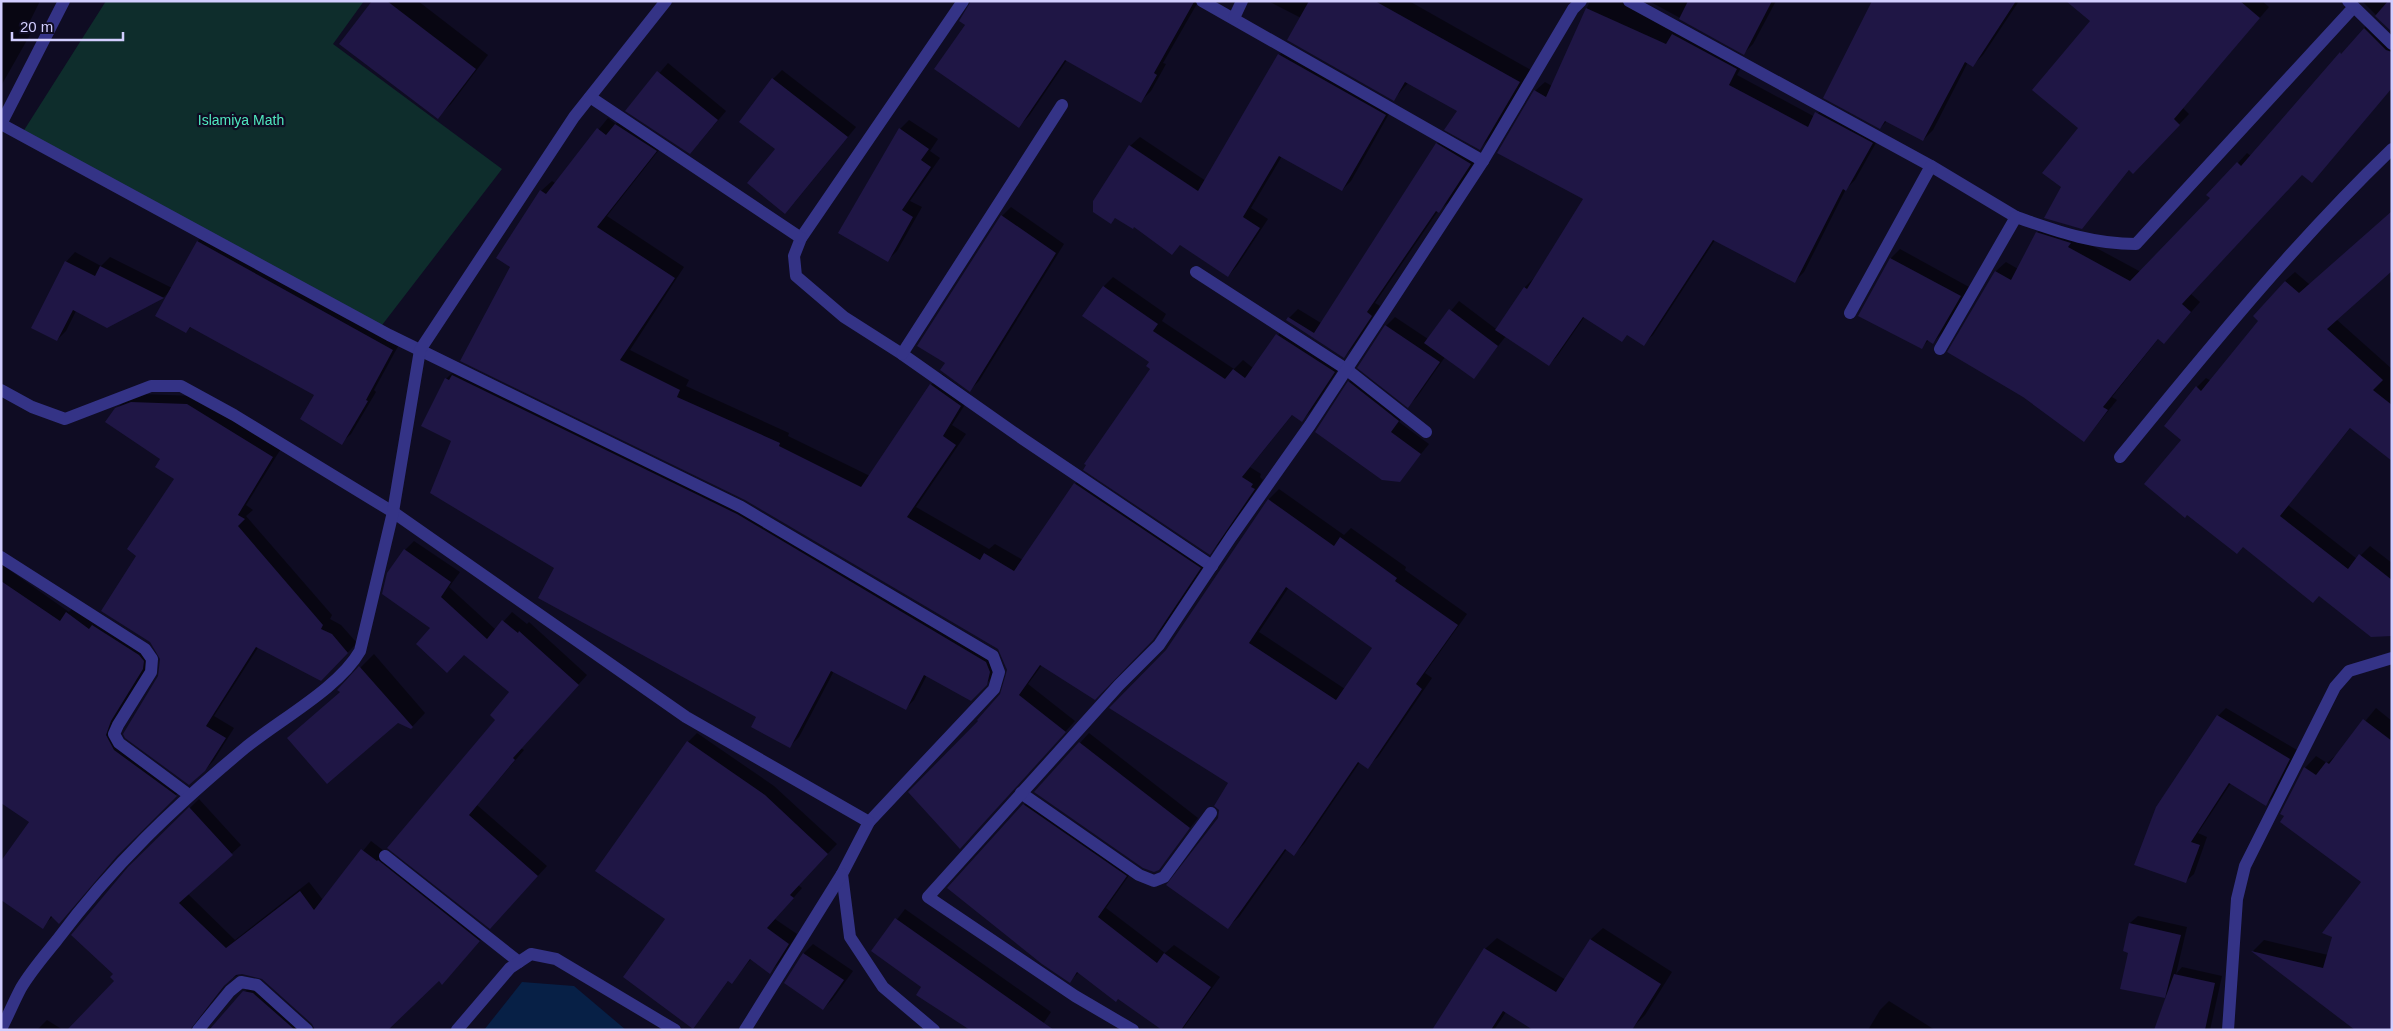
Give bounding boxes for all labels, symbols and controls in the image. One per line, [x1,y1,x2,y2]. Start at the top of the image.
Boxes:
scale bar [12,10,124,42]
text: 20 m [20,18,53,35]
park label: Islamiya Math [198,112,284,128]

